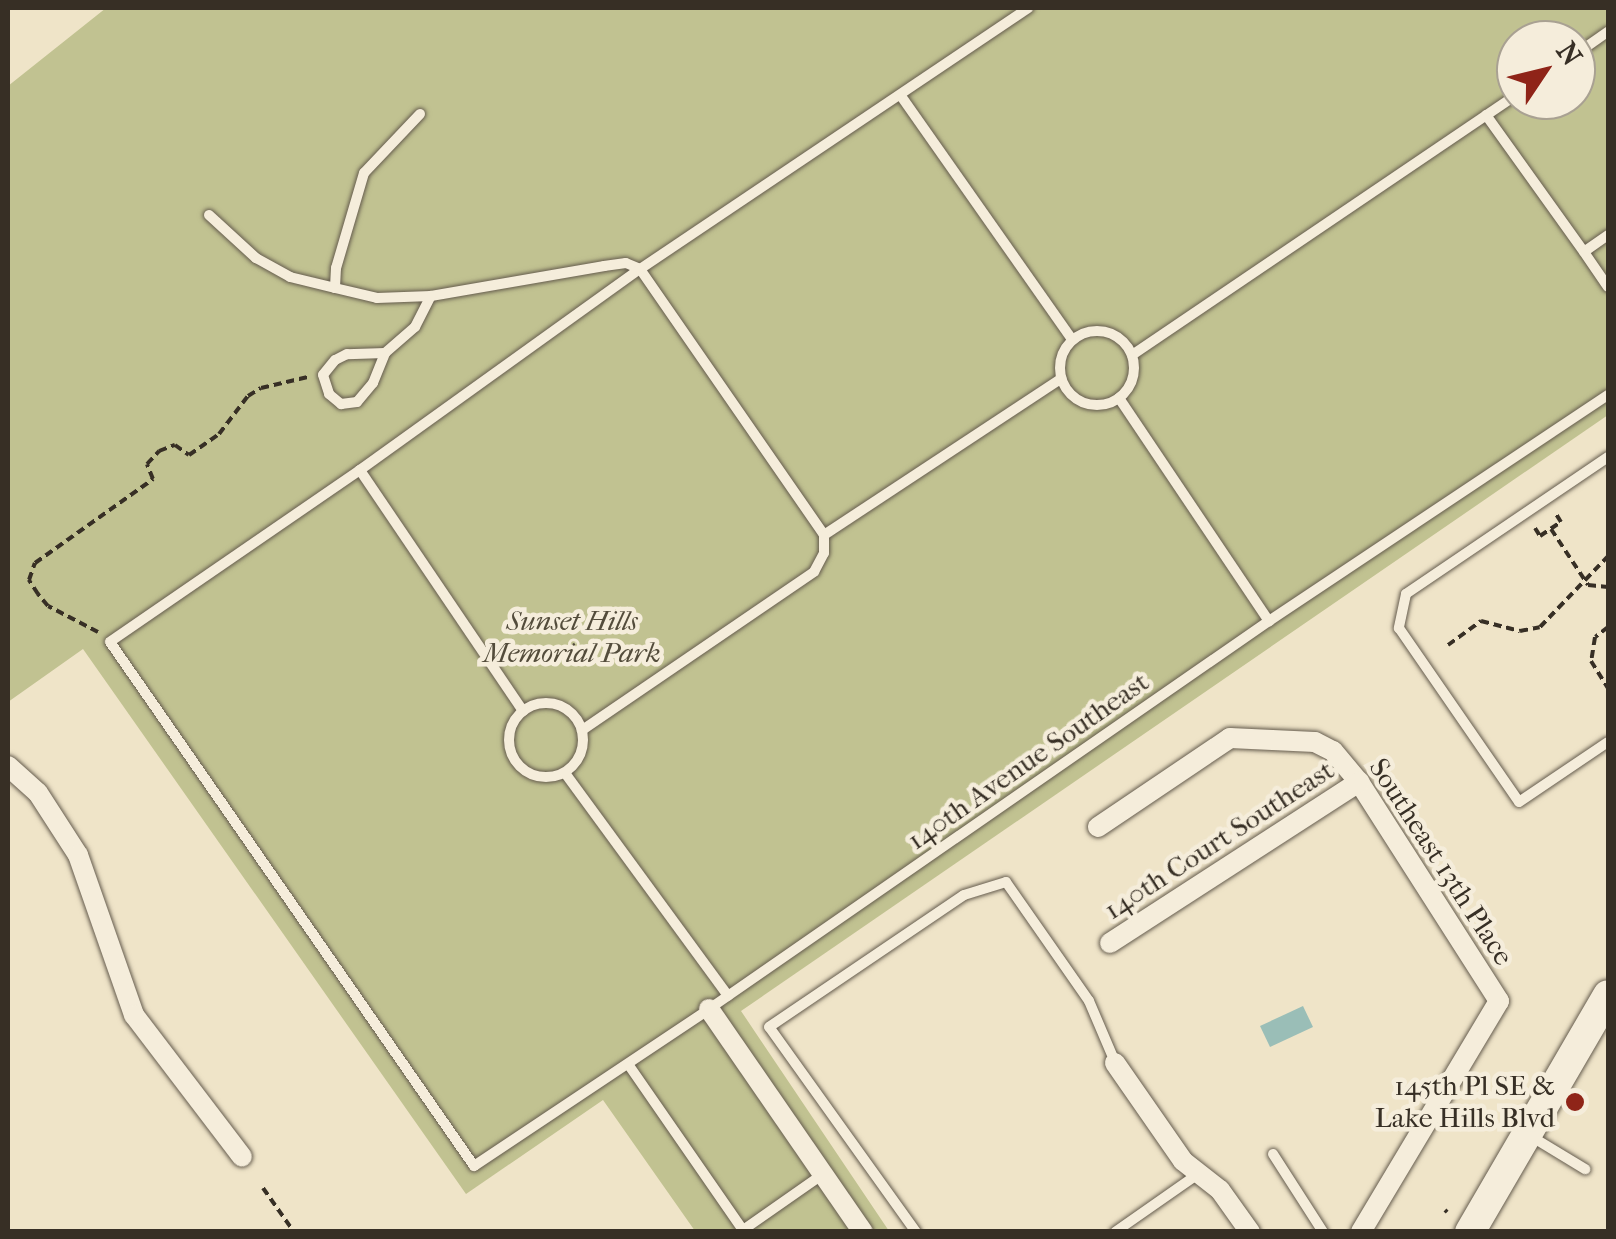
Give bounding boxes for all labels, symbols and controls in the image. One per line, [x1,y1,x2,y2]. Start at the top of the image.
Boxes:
north arrow [1496,20,1596,120]
text: N [1550,35,1589,72]
park label: Sunset Hills Memorial Park [483,604,661,670]
street label: 140th Avenue Southeast [901,665,1155,857]
street label: Southeast 13th Place [1362,752,1520,972]
street label: 140th Court Southeast [1098,753,1340,927]
place label: 145th Pl SE & Lake Hills Blvd [1375,1069,1555,1135]
marker: 145th Pl SE & Lake Hills Blvd [1564,1091,1586,1113]

